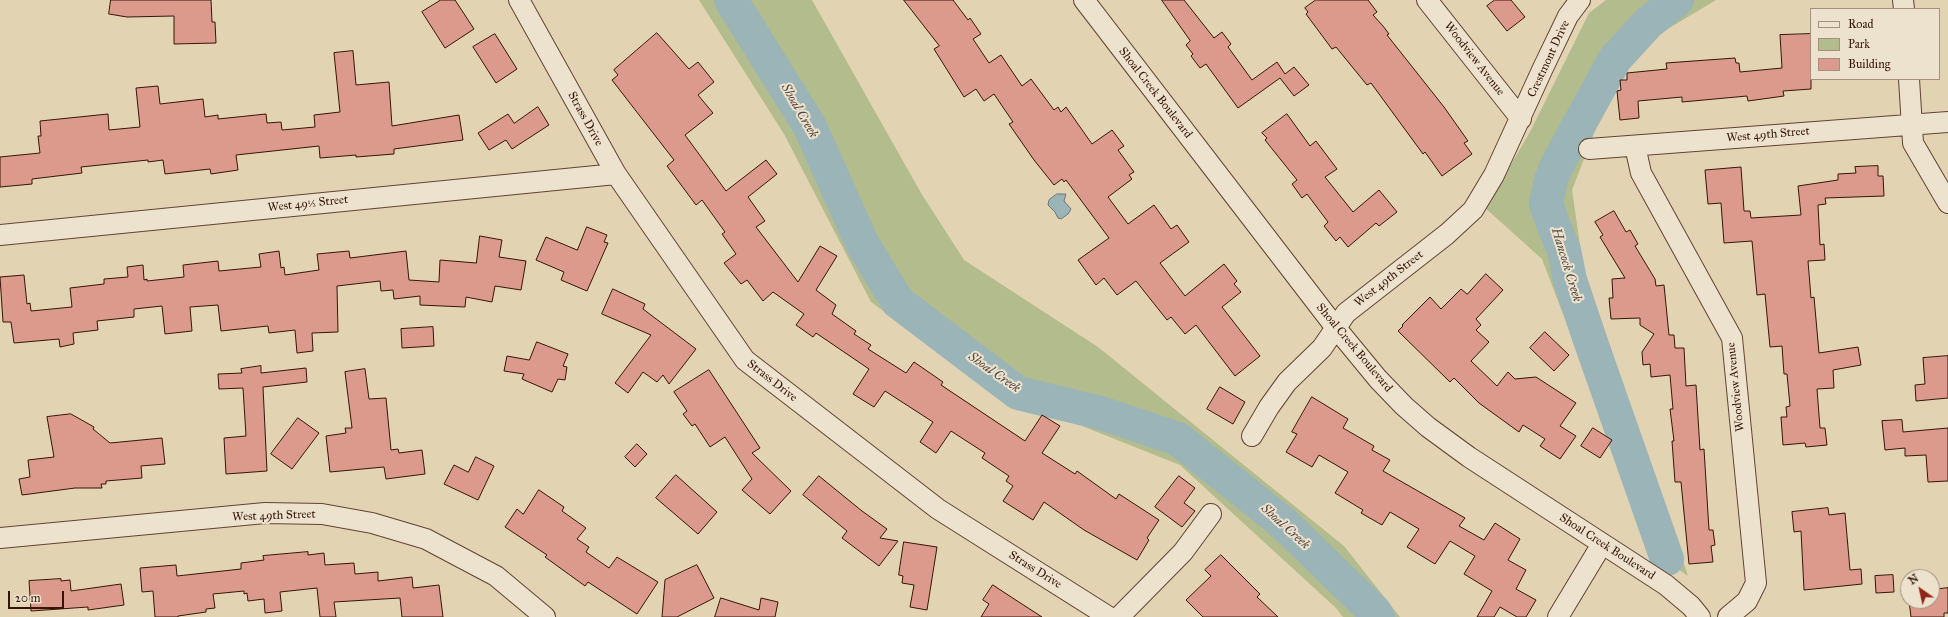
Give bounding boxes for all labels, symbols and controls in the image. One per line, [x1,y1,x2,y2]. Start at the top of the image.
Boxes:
legend [1810,8,1940,80]
text: Road [1848,17,1874,31]
street label: Crestmont Drive [1525,18,1573,100]
street label: Woodview Avenue [1441,19,1507,99]
text: Park [1848,37,1870,51]
street label: Shoal Creek Boulevard [1115,45,1195,141]
text: Building [1848,57,1890,71]
water label: Shoal Creek [777,81,821,141]
street label: Strass Drive [564,89,606,149]
street label: West 49th Street [1726,124,1810,146]
street label: West 49½ Street [267,193,349,215]
water label: Hancock Creek [1547,226,1585,304]
street label: West 49th Street [1352,248,1426,310]
street label: Shoal Creek Boulevard [1313,301,1395,395]
street label: Woodview Avenue [1724,342,1748,432]
water label: Shoal Creek [965,349,1023,397]
street label: Strass Drive [744,357,800,405]
water label: Shoal Creek [1257,501,1313,553]
street label: West 49th Street [232,507,316,525]
street label: Shoal Creek Boulevard [1556,511,1658,583]
street label: Strass Drive [1006,548,1064,592]
north arrow [1900,569,1940,609]
text: N [1906,571,1921,587]
scale bar [10,583,66,609]
text: 20 m [15,591,41,605]

